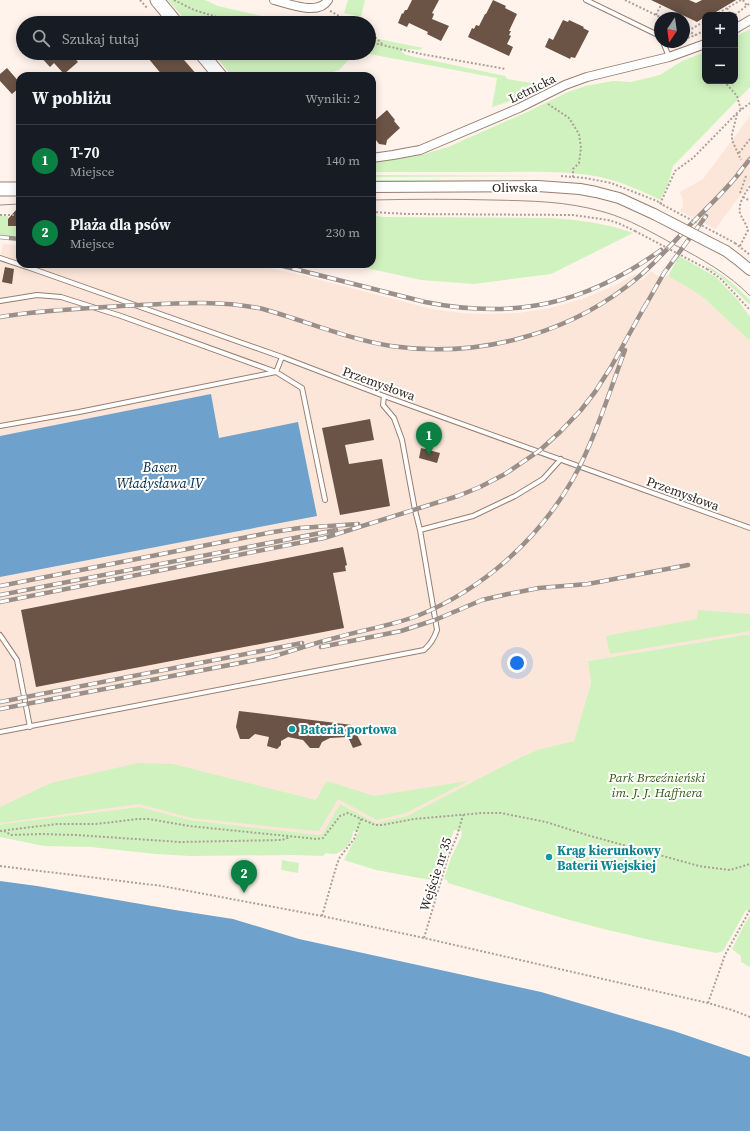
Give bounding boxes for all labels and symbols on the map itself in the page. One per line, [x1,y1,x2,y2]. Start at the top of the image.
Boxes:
north arrow [654,12,690,48]
street label: Letnicka [506,70,559,107]
street label: Oliwska [492,179,538,196]
street label: Przemysłowa [340,362,418,405]
pin: 1 [416,422,442,455]
water label: Basen Władysława IV [116,457,205,493]
street label: Przemysłowa [644,472,722,515]
your location [507,653,527,673]
place label: Bateria portowa [300,721,397,738]
marker: Bateria portowa [287,724,297,734]
park label: Park Brzeźnieński im. J. J. Haffnera [608,769,705,801]
street label: Wejście nr 35 [416,835,455,913]
place label: Krąg kierunkowy Baterii Wiejskiej [557,842,661,874]
marker: Krąg kierunkowy Baterii Wiejskiej [544,852,554,862]
pin: 2 [231,860,257,893]

